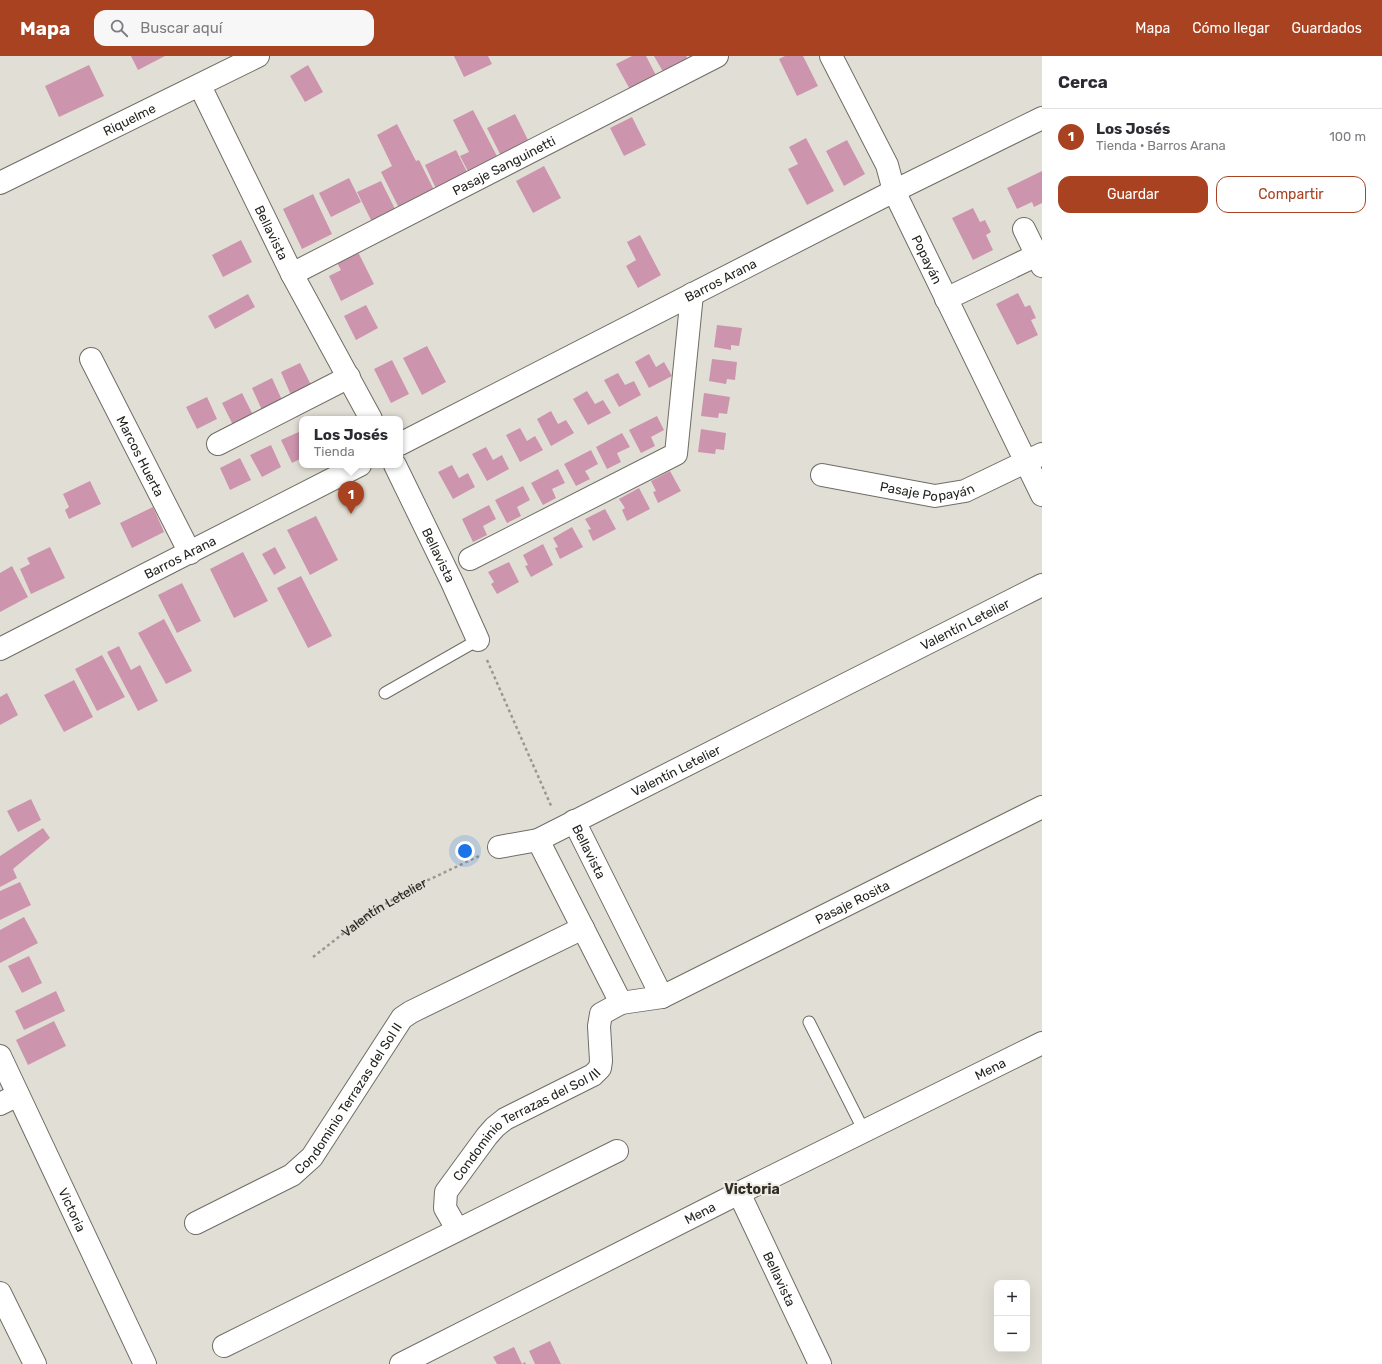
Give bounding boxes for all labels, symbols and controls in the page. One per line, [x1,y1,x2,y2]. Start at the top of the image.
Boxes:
search box [94,10,374,46]
text: Mapa [20,17,70,40]
icon: search [108,17,130,39]
text: Buscar aquí [140,19,222,37]
text: Mapa [1135,20,1170,37]
text: Cómo llegar [1192,20,1270,37]
text: Guardados [1292,20,1362,37]
text: Cerca [1058,72,1108,92]
street label: Riquelme [101,101,158,139]
text: Los Josés [1096,120,1170,138]
text: 1 [1068,129,1074,144]
text: 100 m [1329,129,1366,144]
street label: Pasaje Sanguinetti [450,133,558,198]
text: Tienda · Barros Arana [1096,138,1226,153]
button: Guardar [1058,176,1208,213]
button: Compartir [1216,176,1366,213]
street label: Bellavista [252,203,291,262]
street label: Popayán [909,233,945,286]
street label: Barros Arana [682,256,759,305]
street label: Marcos Huerta [113,414,167,499]
popup [299,416,403,468]
text: Los Josés [314,426,388,444]
text: Tienda [314,444,355,459]
street label: Pasaje Popayán [879,479,977,504]
pin: 1 [338,481,364,514]
street label: Bellavista [419,525,458,585]
street label: Barros Arana [142,533,218,582]
street label: Valentín Letelier [918,596,1012,653]
street label: Valentín Letelier [629,742,723,800]
street label: Bellavista [569,822,609,881]
your location [455,841,475,861]
street label: Valentín Letelier [339,875,429,940]
street label: Pasaje Rosita [813,877,892,927]
street label: Condominio Terrazas del Sol II [292,1020,405,1177]
street label: Mena [972,1055,1008,1083]
street label: Condominio Terrazas del Sol III [450,1065,604,1184]
district label: Victoria [724,1181,780,1198]
street label: Victoria [55,1186,89,1234]
street label: Mena [682,1199,718,1227]
street label: Bellavista [760,1249,799,1309]
map controls [994,1280,1030,1352]
button: + [994,1280,1030,1316]
button: − [994,1316,1030,1352]

